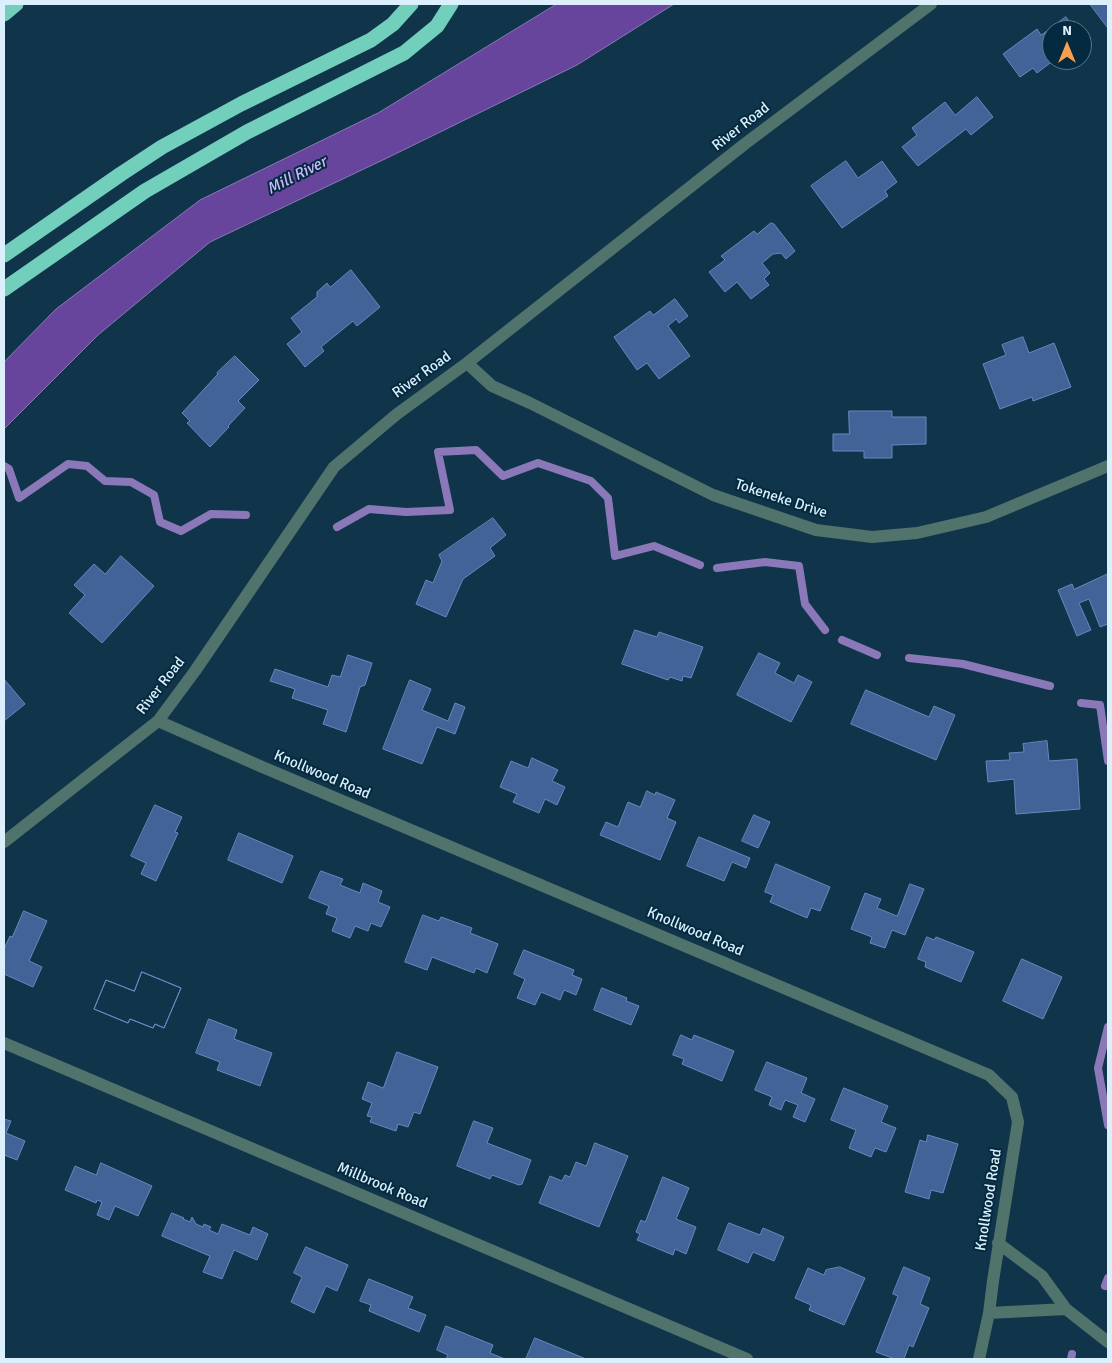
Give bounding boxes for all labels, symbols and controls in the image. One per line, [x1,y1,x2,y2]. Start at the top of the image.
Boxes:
north arrow [1042,20,1092,70]
text: N [1062,22,1072,39]
street label: River Road [709,99,773,155]
water label: Mill River [264,153,330,199]
street label: River Road [389,348,455,402]
street label: Tokeneke Drive [733,476,829,522]
street label: River Road [133,654,189,718]
street label: Knollwood Road [271,747,373,803]
street label: Knollwood Road [644,904,746,960]
street label: Knollwood Road [972,1148,1006,1252]
street label: Millbrook Road [334,1159,430,1213]

